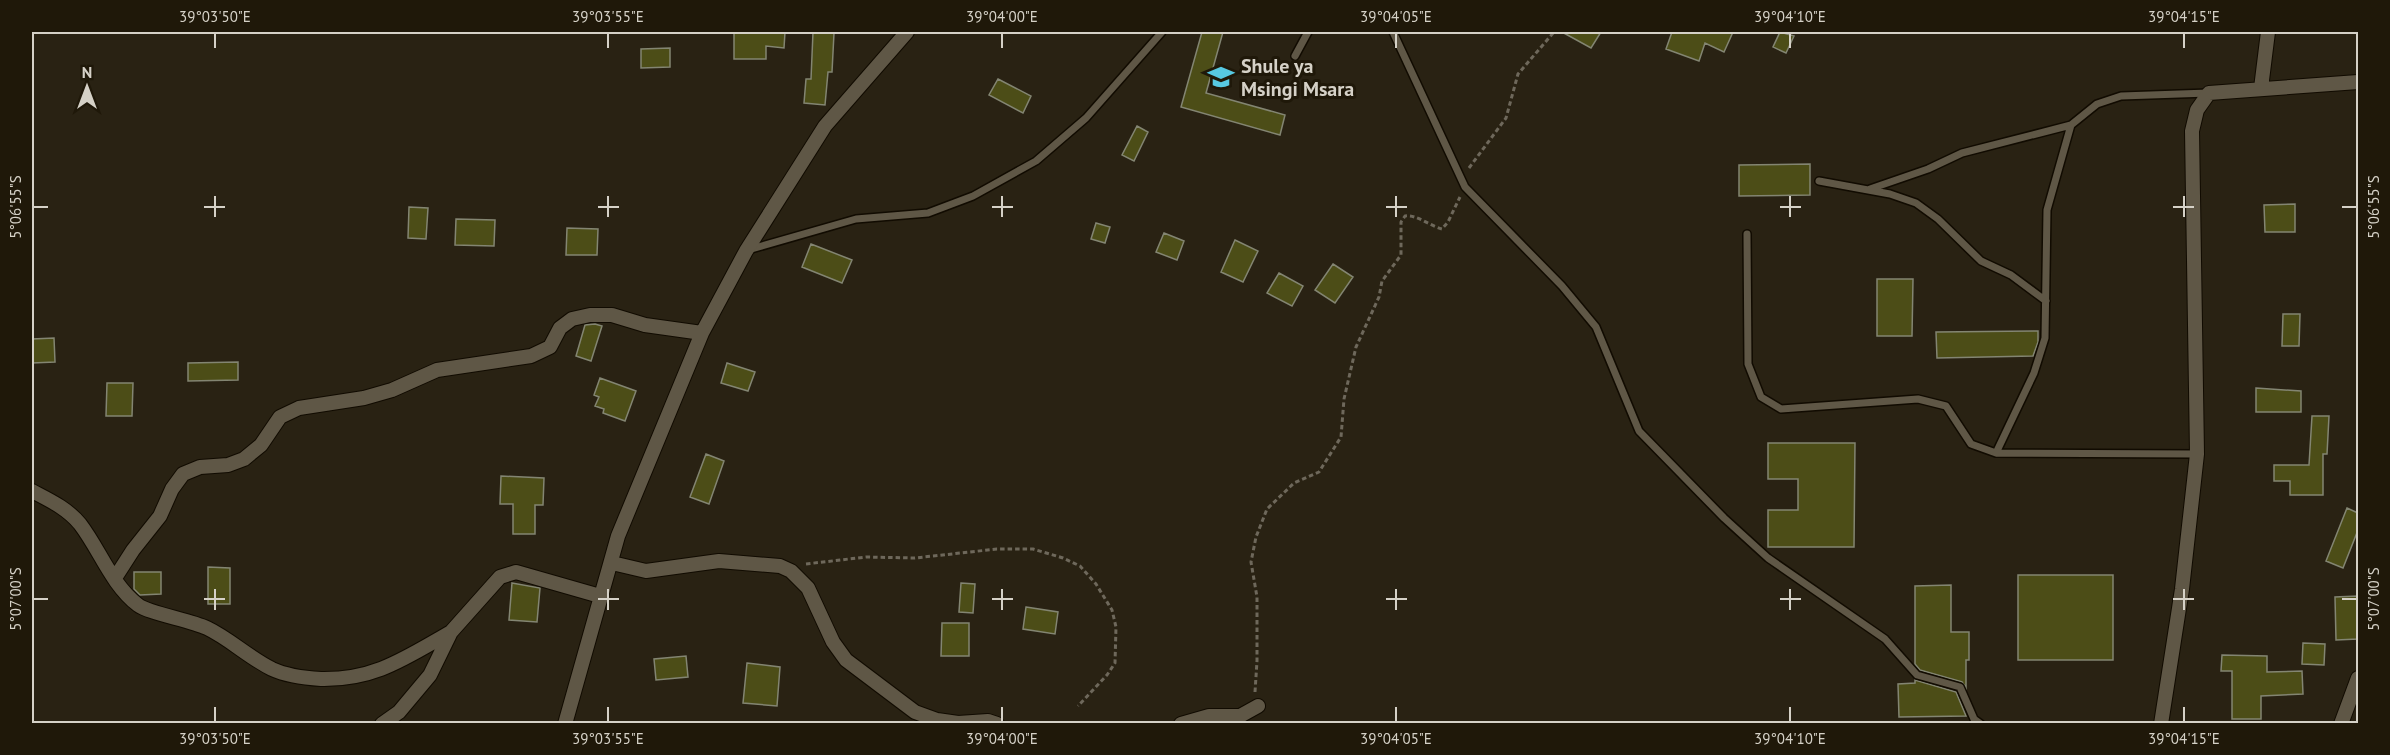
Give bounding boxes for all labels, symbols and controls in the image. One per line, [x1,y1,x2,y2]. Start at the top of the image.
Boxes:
text: 39°03'50"E [179,7,251,26]
text: 39°03'55"E [572,7,644,26]
text: 39°04'00"E [966,7,1038,26]
text: 39°04'05"E [1360,7,1432,26]
text: 39°04'10"E [1754,7,1826,26]
text: 39°04'15"E [2148,7,2220,26]
place label: Shule ya Msingi Msara [1241,53,1354,102]
north arrow [57,57,117,117]
text: N [82,62,92,82]
school or university icon: Shule ya Msingi Msara [1206,62,1236,92]
text: 5°06'55"S [6,175,25,239]
text: 5°06'55"S [2364,175,2383,239]
text: 5°07'00"S [6,567,25,631]
text: 5°07'00"S [2364,567,2383,631]
text: 39°03'50"E [179,729,251,748]
text: 39°03'55"E [572,729,644,748]
text: 39°04'00"E [966,729,1038,748]
text: 39°04'05"E [1360,729,1432,748]
text: 39°04'10"E [1754,729,1826,748]
text: 39°04'15"E [2148,729,2220,748]

